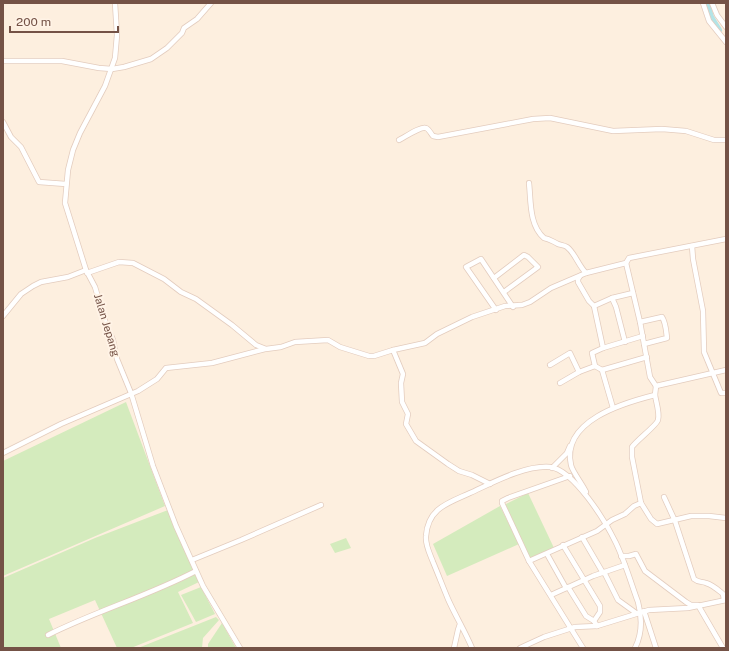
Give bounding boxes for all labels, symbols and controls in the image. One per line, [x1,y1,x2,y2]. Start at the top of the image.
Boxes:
scale bar [10,8,118,34]
text: 200 m [16,15,51,29]
street label: Jalan Jepang [92,292,122,358]

